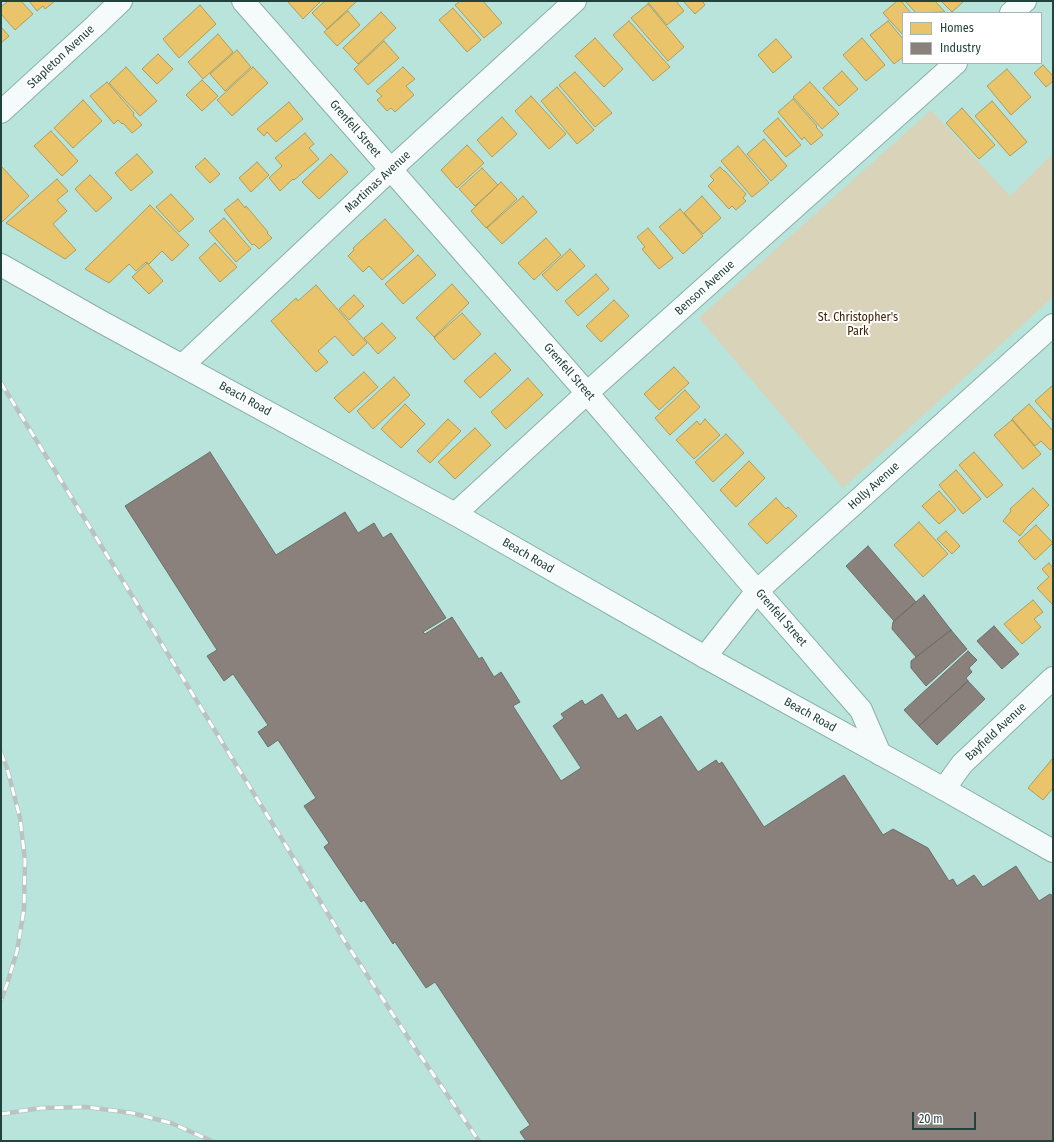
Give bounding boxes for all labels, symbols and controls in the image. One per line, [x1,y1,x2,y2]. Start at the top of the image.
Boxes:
legend [902,12,1042,64]
text: Homes [940,21,974,35]
street label: Stapleton Avenue [25,22,97,92]
text: Industry [940,41,981,55]
street label: Grenfell Street [326,97,384,161]
street label: Martimas Avenue [342,148,414,216]
street label: Benson Avenue [672,257,738,319]
park label: St. Christopher's Park [818,311,898,339]
street label: Grenfell Street [540,340,598,404]
street label: Beach Road [216,379,274,419]
street label: Holly Avenue [845,459,903,513]
street label: Beach Road [500,535,556,577]
street label: Grenfell Street [752,586,810,650]
street label: Beach Road [781,695,839,735]
street label: Bayfield Avenue [962,700,1030,764]
scale bar [914,1104,978,1130]
text: 20 m [919,1112,943,1126]

